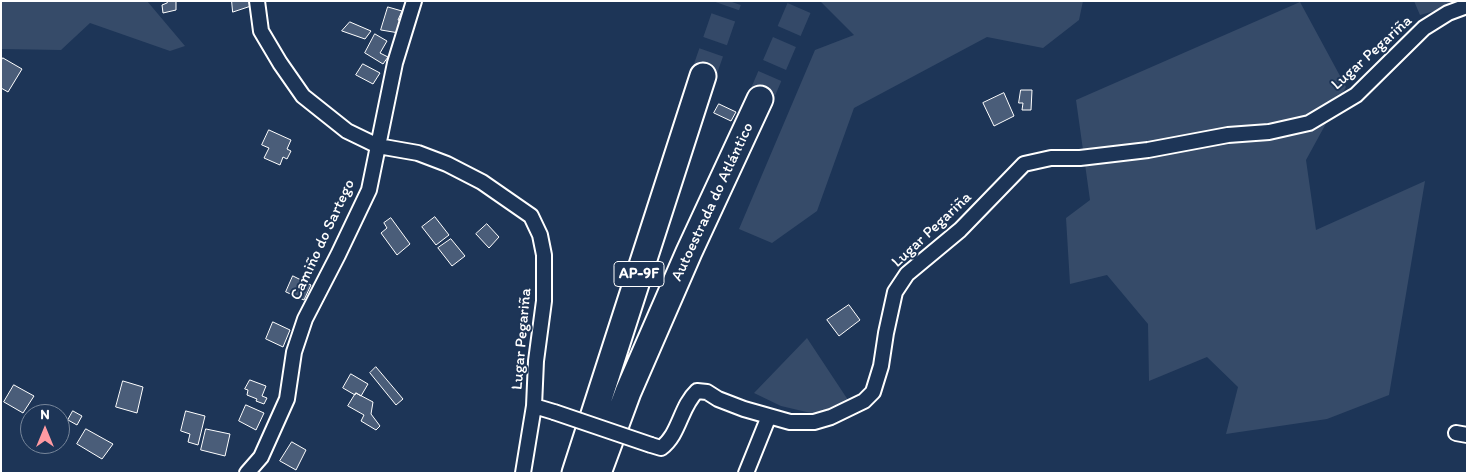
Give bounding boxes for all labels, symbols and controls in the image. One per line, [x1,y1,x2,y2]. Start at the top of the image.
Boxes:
street label: Lugar Pegariña [1328,12,1416,94]
street label: Autoestrada do Atlántico [668,120,758,284]
street label: Camiño do Sartego [287,177,359,303]
street label: Lugar Pegariña [888,188,976,272]
road number: AP-9F [614,262,664,286]
street label: Lugar Pegariña [508,287,536,391]
north arrow [20,404,70,454]
text: N [40,406,50,423]

